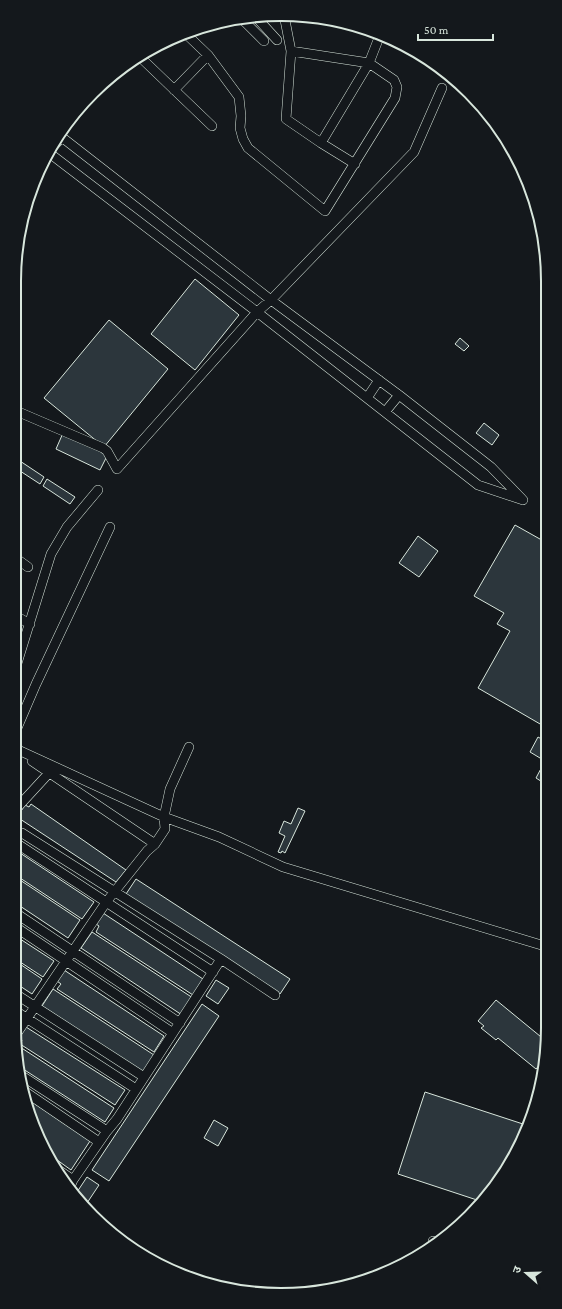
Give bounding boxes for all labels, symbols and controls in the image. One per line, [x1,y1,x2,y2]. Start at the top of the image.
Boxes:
scale bar [418,16,493,42]
text: 50 m [424,23,449,37]
north arrow [506,1253,546,1293]
text: उ [510,1264,524,1275]

